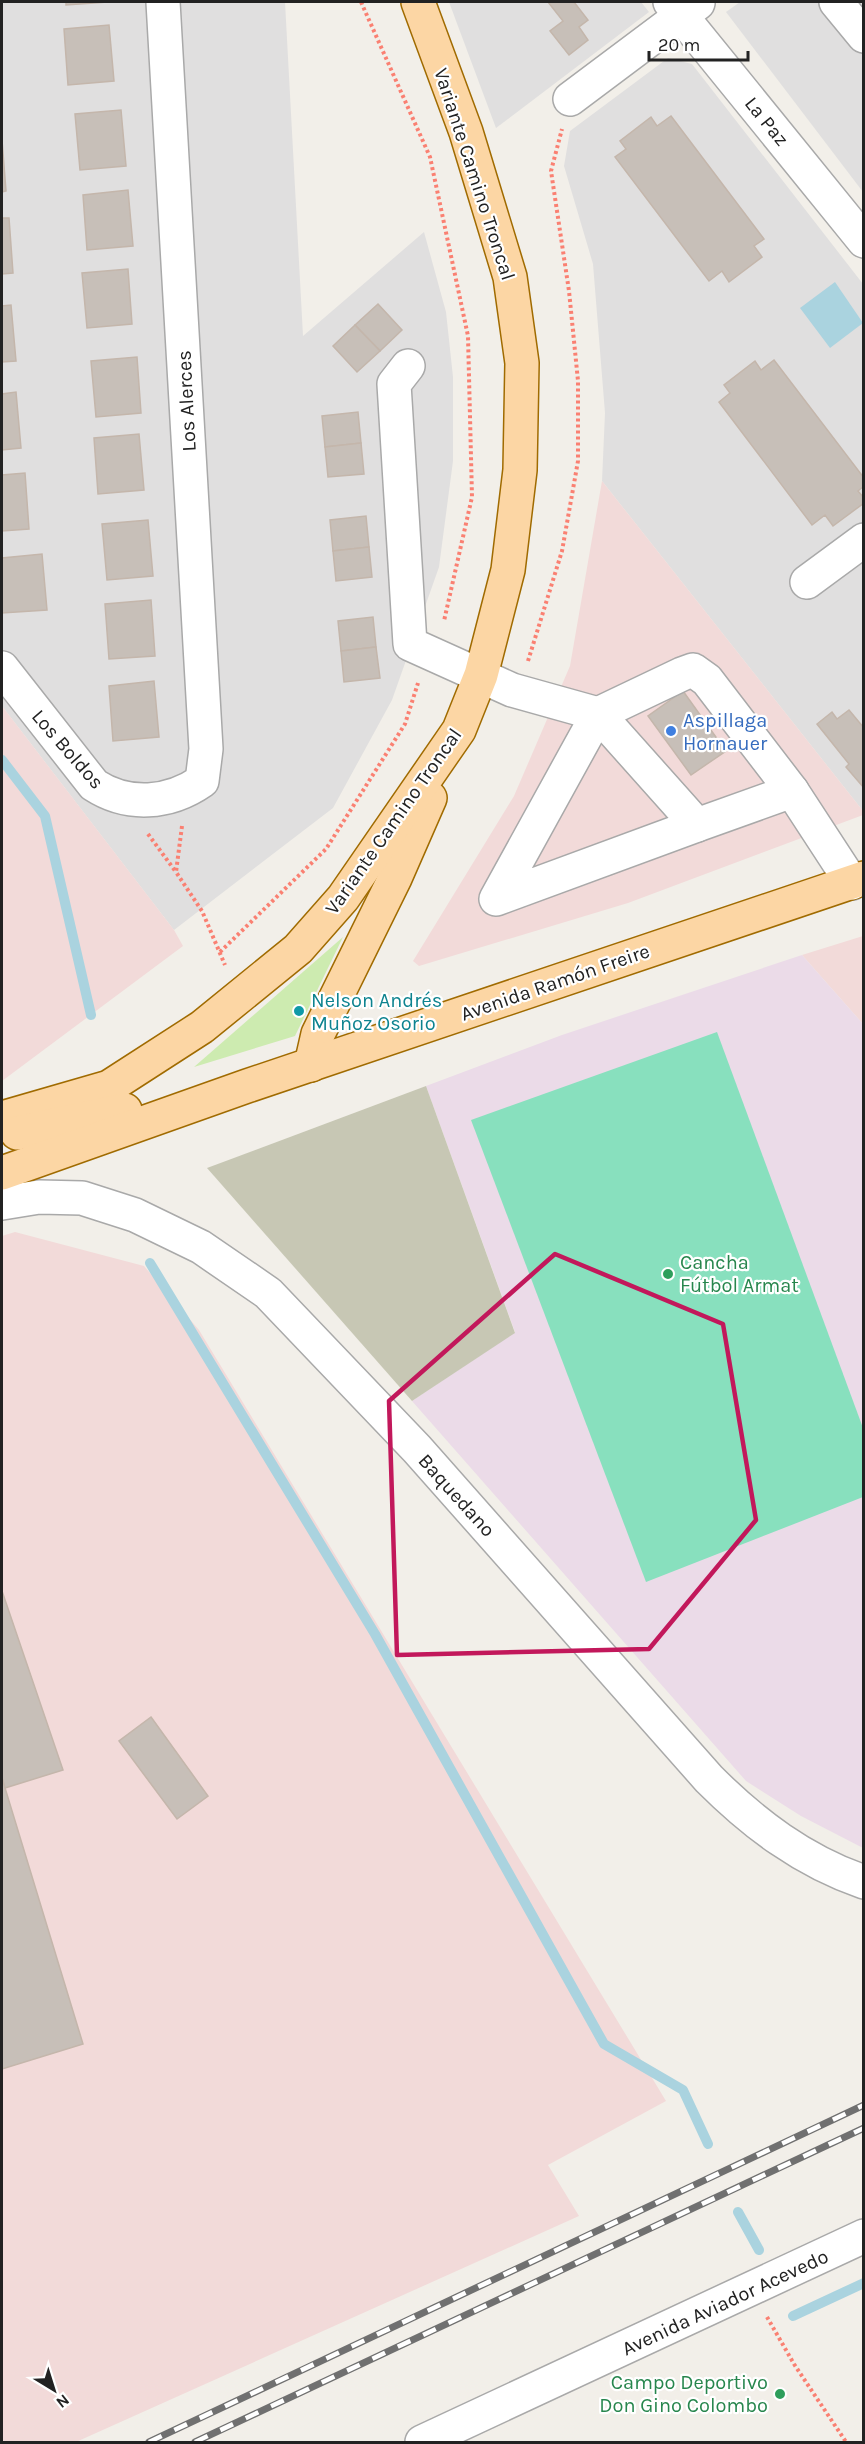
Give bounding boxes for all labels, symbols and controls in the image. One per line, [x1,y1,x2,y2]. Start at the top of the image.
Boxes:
scale bar [649,24,748,62]
text: 20 m [658,34,700,56]
street label: Variante Camino Troncal [429,65,520,283]
street label: La Paz [740,92,793,151]
street label: Los Alerces [172,350,201,452]
street label: Los Boldos [27,705,108,794]
place label: Aspillaga Hornauer [683,709,768,755]
street label: Variante Camino Troncal [320,724,466,919]
marker: Aspillaga Hornauer [664,724,678,738]
street label: Avenida Ramón Freire [458,939,653,1026]
place label: Nelson Andrés Muñoz Osorio [311,989,442,1035]
marker: Nelson Andrés Muñoz Osorio [292,1004,306,1018]
place label: Cancha Fútbol Armat [680,1251,799,1297]
marker: Cancha Fútbol Armat [661,1267,675,1281]
street label: Baquedano [413,1449,500,1541]
street label: Avenida Aviador Acevedo [618,2244,832,2360]
north arrow [24,2360,84,2420]
place label: Campo Deportivo Don Gino Colombo [599,2371,768,2417]
marker: Campo Deportivo Don Gino Colombo [773,2387,787,2401]
text: N [53,2390,73,2412]

